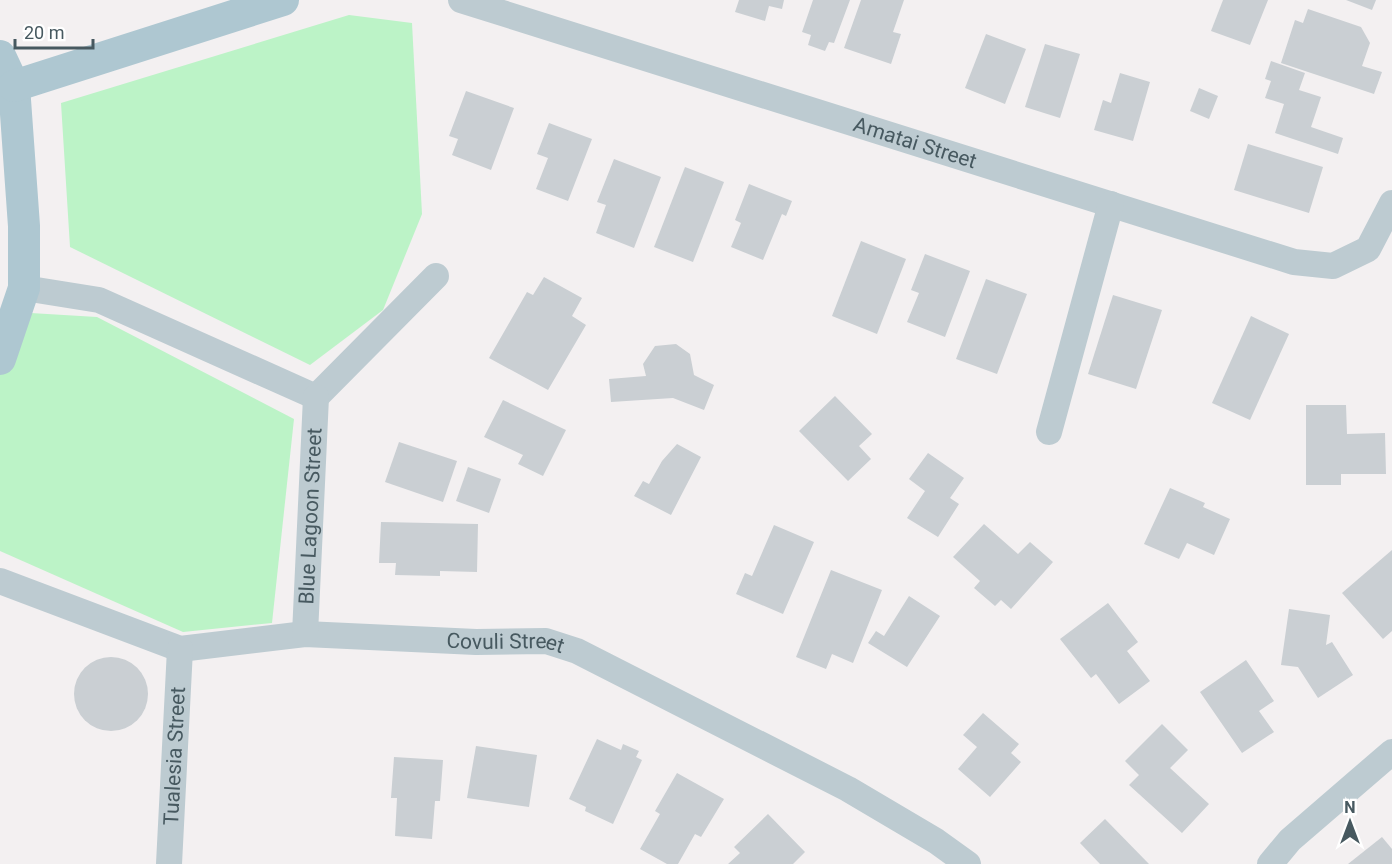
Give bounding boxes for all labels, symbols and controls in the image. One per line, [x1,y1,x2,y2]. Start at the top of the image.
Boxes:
scale bar [15,12,93,50]
text: 20 m [24,22,64,43]
street label: Amatai Street [851,112,980,173]
street label: Blue Lagoon Street [294,427,327,605]
street label: Covuli Street [446,629,567,658]
street label: Tualesia Street [159,686,190,826]
north arrow [1320,792,1380,852]
text: N [1344,798,1356,817]

